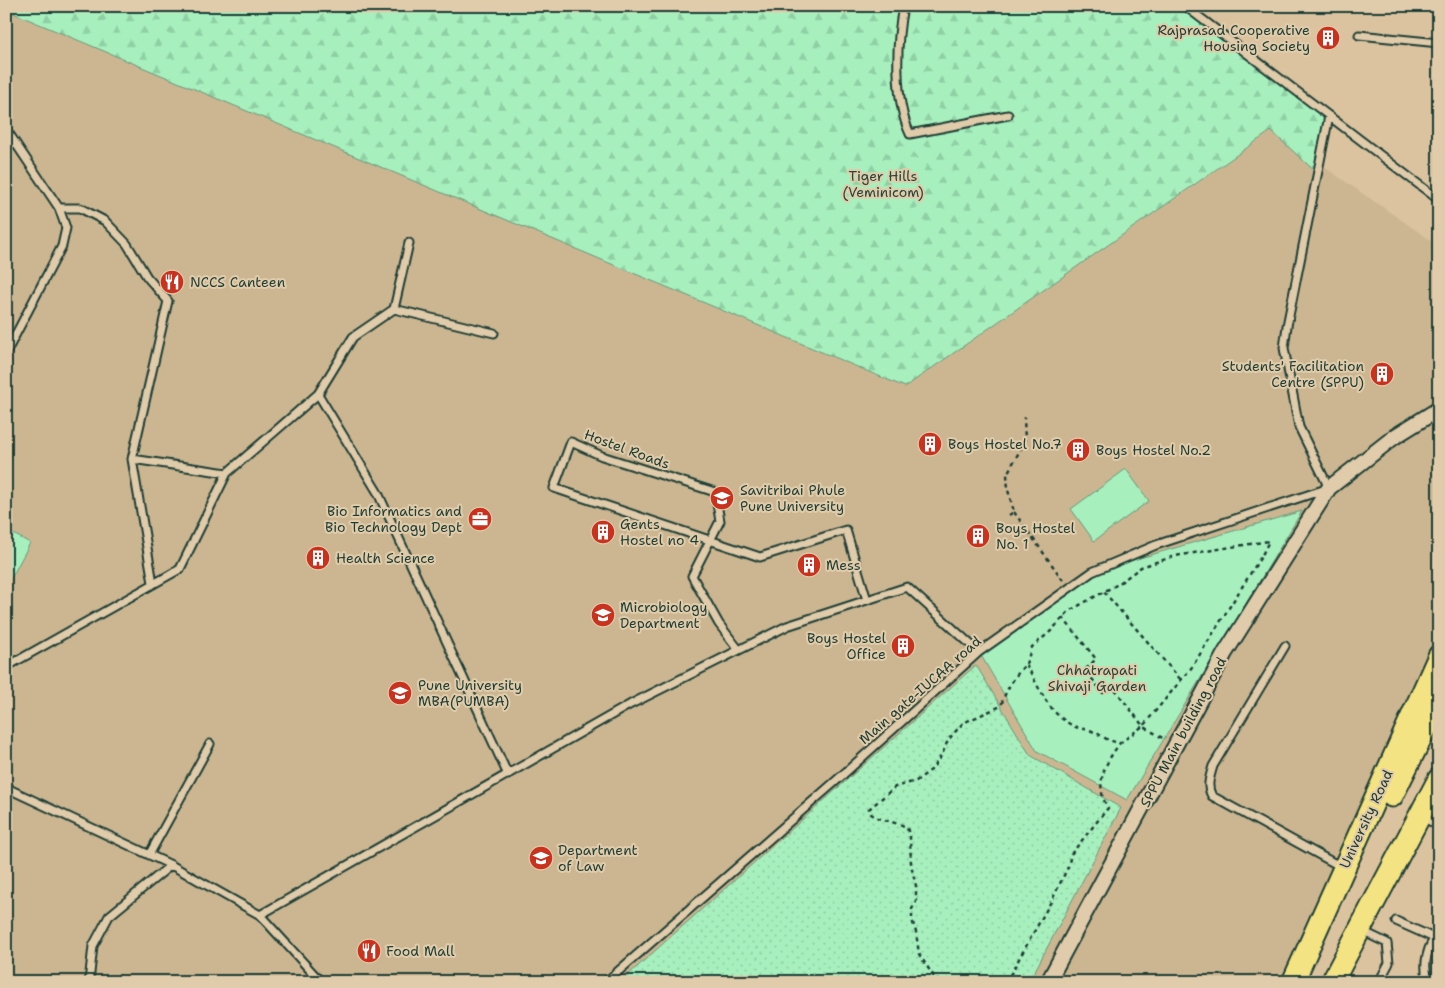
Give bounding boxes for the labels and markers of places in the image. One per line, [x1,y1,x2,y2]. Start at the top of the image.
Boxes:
place label: Rajprasad Cooperative Housing Society [1157,21,1310,55]
building icon: Rajprasad Cooperative Housing Society [1315,25,1341,51]
restaurant icon: NCCS Canteen [159,269,185,295]
place label: NCCS Canteen [190,273,286,291]
place label: Students' Facilitation Centre (SPPU) [1222,357,1364,391]
building icon: Students' Facilitation Centre (SPPU) [1369,361,1395,387]
building icon: Boys Hostel No.7 [917,431,943,457]
place label: Boys Hostel No.7 [948,435,1062,453]
building icon: Boys Hostel No.2 [1065,437,1091,463]
place label: Boys Hostel No.2 [1096,441,1211,459]
place label: Savitribai Phule Pune University [740,481,845,515]
school or university icon: Savitribai Phule Pune University [709,485,735,511]
place label: Bio Informatics and Bio Technology Dept [325,502,462,536]
office icon: Bio Informatics and Bio Technology Dept [467,506,493,532]
place label: Gents Hostel no 4 [620,515,699,549]
building icon: Gents Hostel no 4 [590,519,616,545]
place label: Boys Hostel No. 1 [996,519,1076,553]
building icon: Boys Hostel No. 1 [965,523,991,549]
building icon: Health Science [305,545,331,571]
place label: Health Science [336,549,435,567]
building icon: Mess [796,552,822,578]
place label: Mess [826,556,861,574]
place label: Microbiology Department [620,598,708,632]
school or university icon: Microbiology Department [590,602,616,628]
place label: Boys Hostel Office [807,629,887,663]
building icon: Boys Hostel Office [890,633,916,659]
place label: Pune University MBA(PUMBA) [418,676,522,710]
school or university icon: Pune University MBA(PUMBA) [387,680,413,706]
place label: Department of Law [558,841,638,875]
school or university icon: Department of Law [528,845,554,871]
restaurant icon: Food Mall [356,938,382,964]
place label: Food Mall [386,942,455,960]

